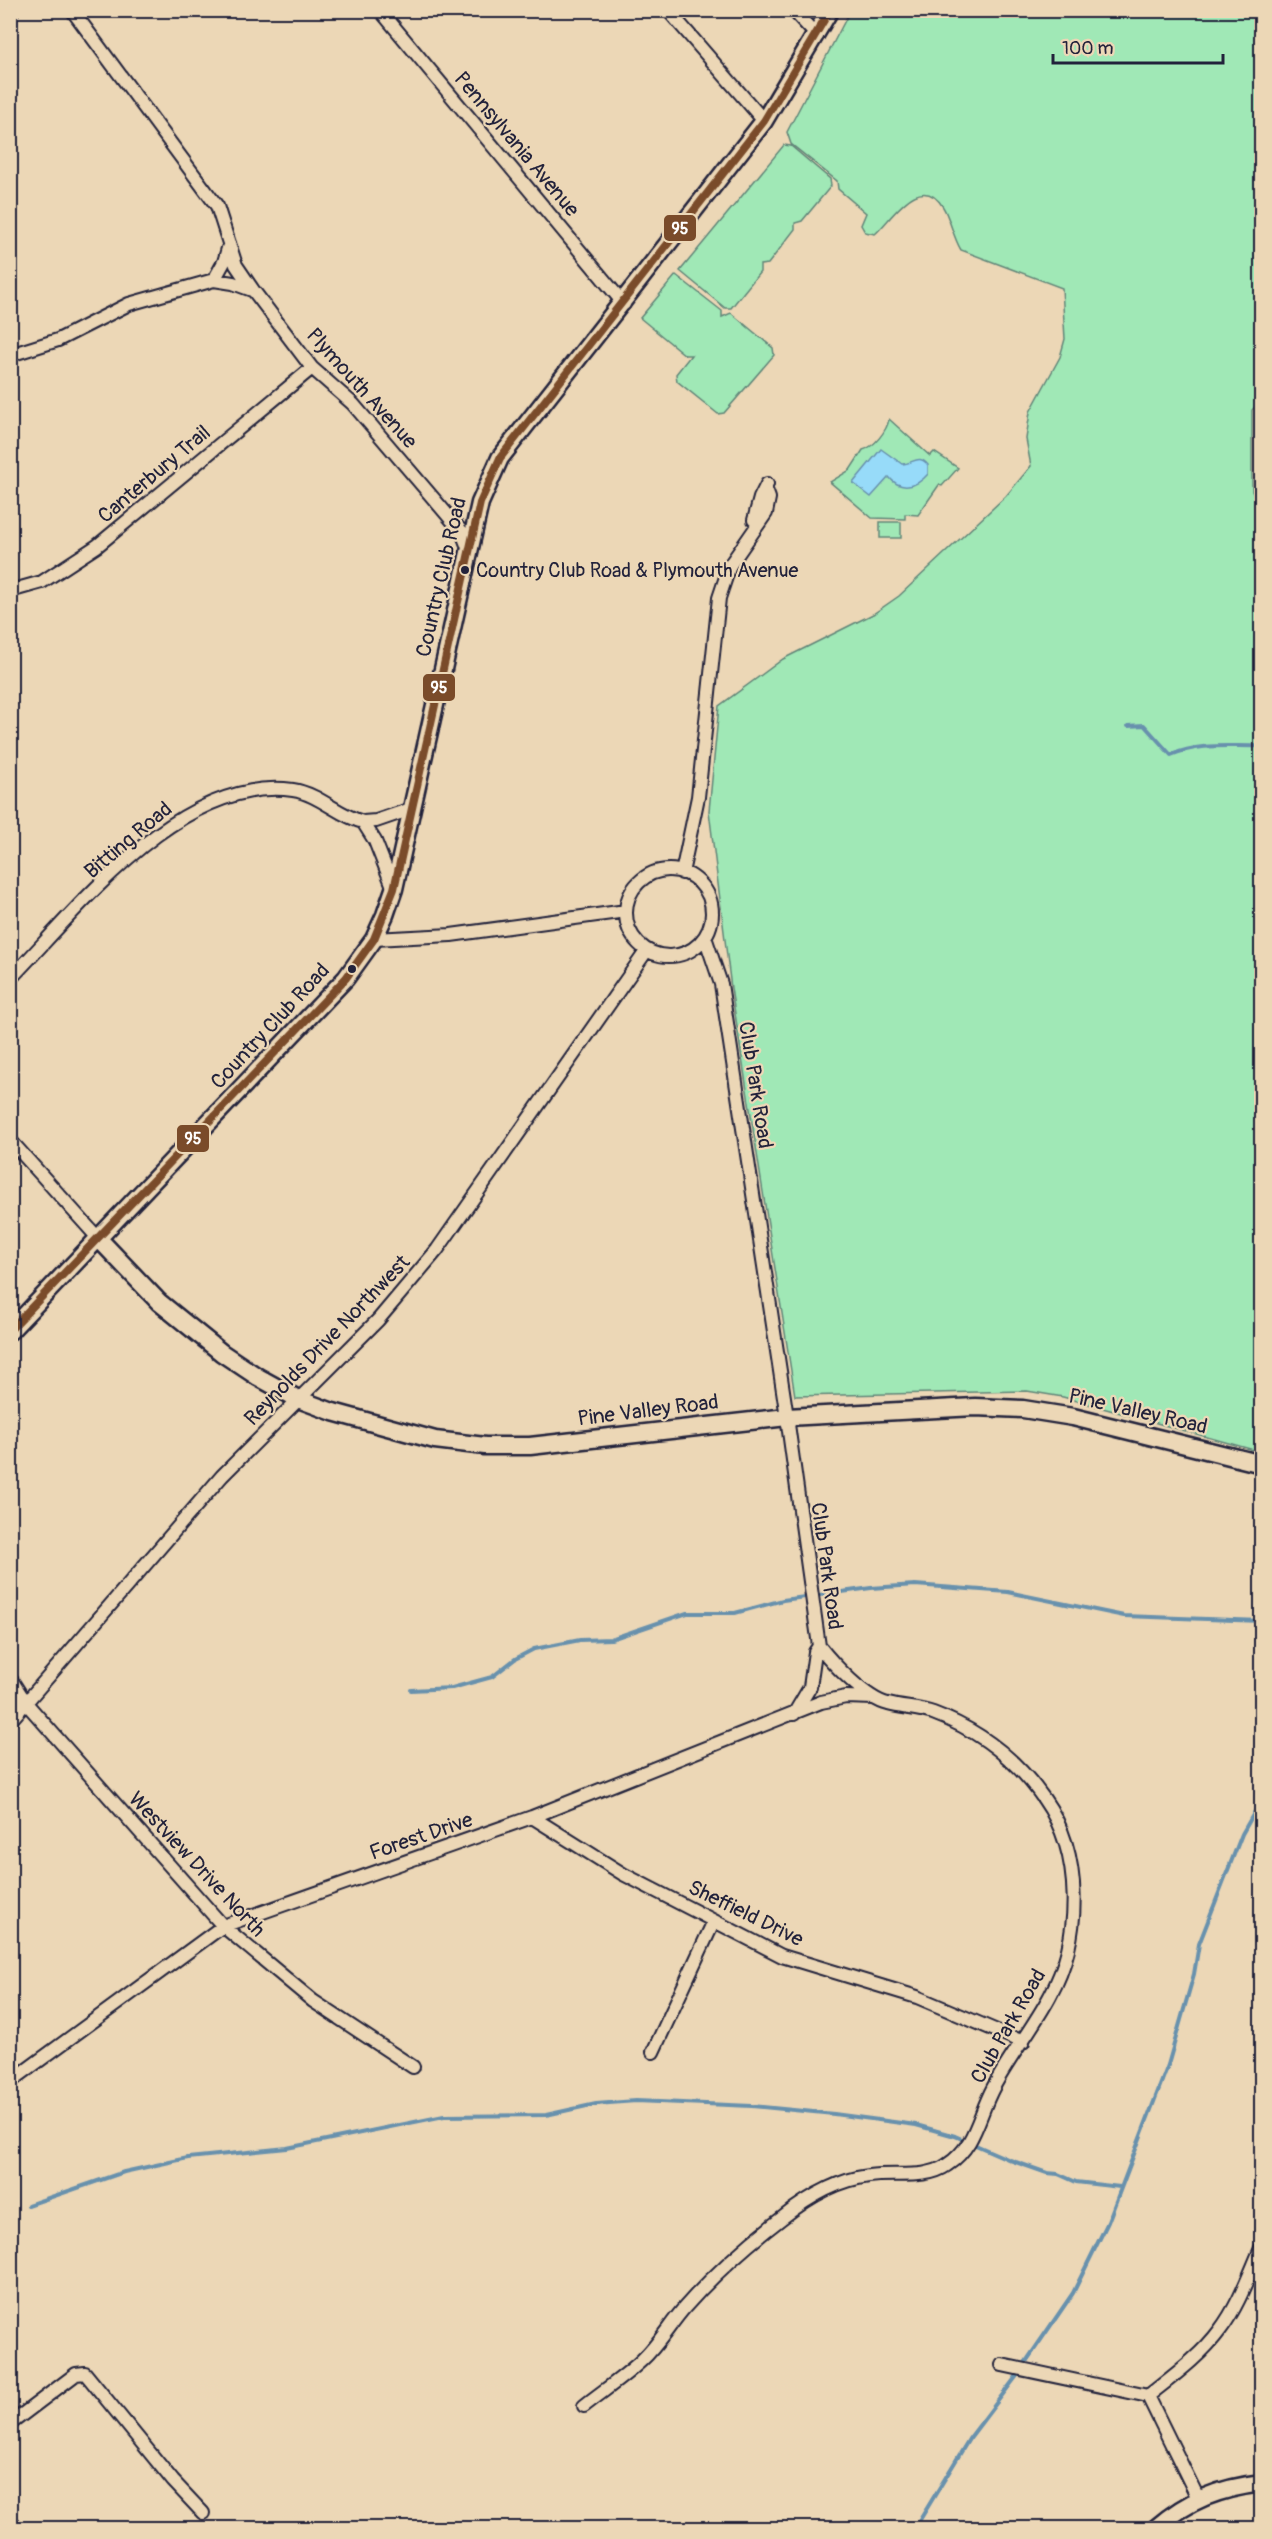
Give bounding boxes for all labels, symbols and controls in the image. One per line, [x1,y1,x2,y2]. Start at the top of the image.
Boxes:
scale bar [1053,27,1222,65]
text: 100 m [1062,37,1114,60]
street label: Pennsylvania Avenue [448,66,586,223]
line badge: 95 [663,214,697,242]
text: 95 [672,219,689,239]
street label: Plymouth Avenue [300,322,423,455]
street label: Canterbury Trail [92,419,216,529]
street label: Country Club Road [410,495,473,659]
place label: Country Club Road & Plymouth Avenue [476,558,799,583]
marker: Country Club Road & Plymouth Avenue [459,564,471,576]
line badge: 95 [422,673,456,702]
text: 95 [431,678,448,698]
street label: Bitting Road [79,796,178,885]
street label: Country Club Road [205,958,336,1095]
unlabelled marker [346,963,358,975]
street label: Club Park Road [732,1020,779,1151]
line badge: 95 [176,1124,210,1153]
text: 95 [185,1129,202,1149]
street label: Reynolds Drive Northwest [239,1249,416,1431]
street label: Pine Valley Road [1066,1382,1210,1441]
street label: Pine Valley Road [576,1388,720,1433]
street label: Club Park Road [804,1501,849,1631]
street label: Westview Drive North [122,1786,271,1943]
street label: Forest Drive [366,1806,477,1867]
street label: Sheffield Drive [684,1874,808,1953]
street label: Club Park Road [965,1964,1052,2089]

